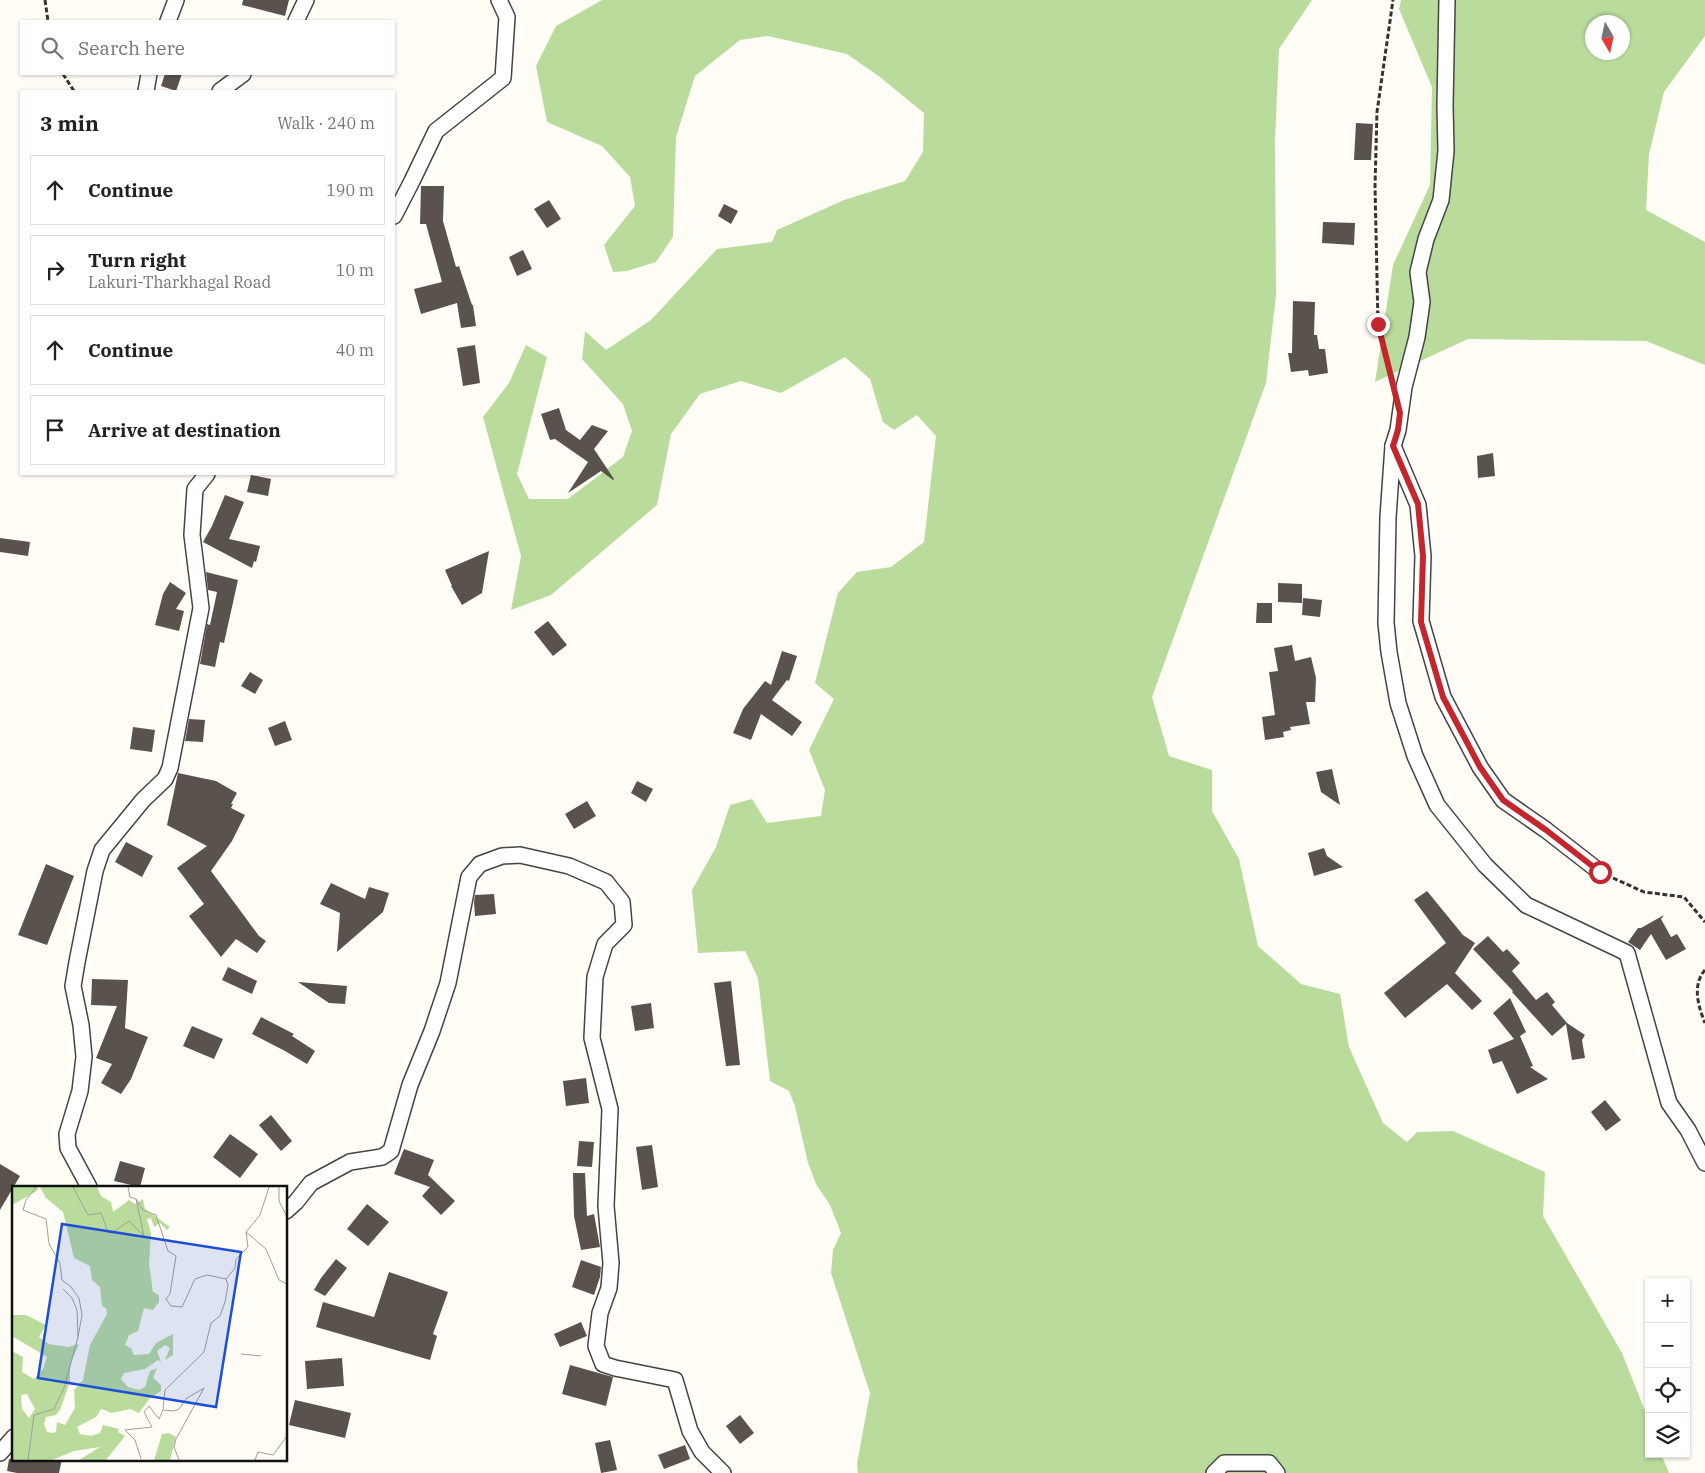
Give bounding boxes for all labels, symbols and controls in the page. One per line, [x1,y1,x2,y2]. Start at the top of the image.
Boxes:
north arrow [1585,15,1630,60]
search box [20,20,395,75]
icon: search [38,34,66,62]
text: Search here [78,36,185,60]
text: 3 min [40,109,99,137]
text: Walk · 240 m [277,113,375,133]
icon: ahead [41,176,69,204]
text: Continue [88,178,173,202]
text: 190 m [326,180,374,200]
text: Turn right [88,248,186,272]
icon: right [41,256,69,284]
text: 10 m [336,260,374,280]
text: Lakuri-Tharkhagal Road [88,272,271,292]
route end [1367,313,1390,336]
icon: ahead [41,336,69,364]
text: Continue [88,338,173,362]
text: 40 m [336,340,374,360]
icon: arrive [41,416,69,444]
text: Arrive at destination [88,418,281,442]
route start [1589,861,1612,884]
inset map [12,1186,288,1460]
map controls [1645,1278,1690,1458]
button: + [1645,1278,1690,1323]
button: − [1645,1323,1690,1368]
button: locate [1645,1368,1690,1413]
button: layers [1645,1413,1690,1458]

